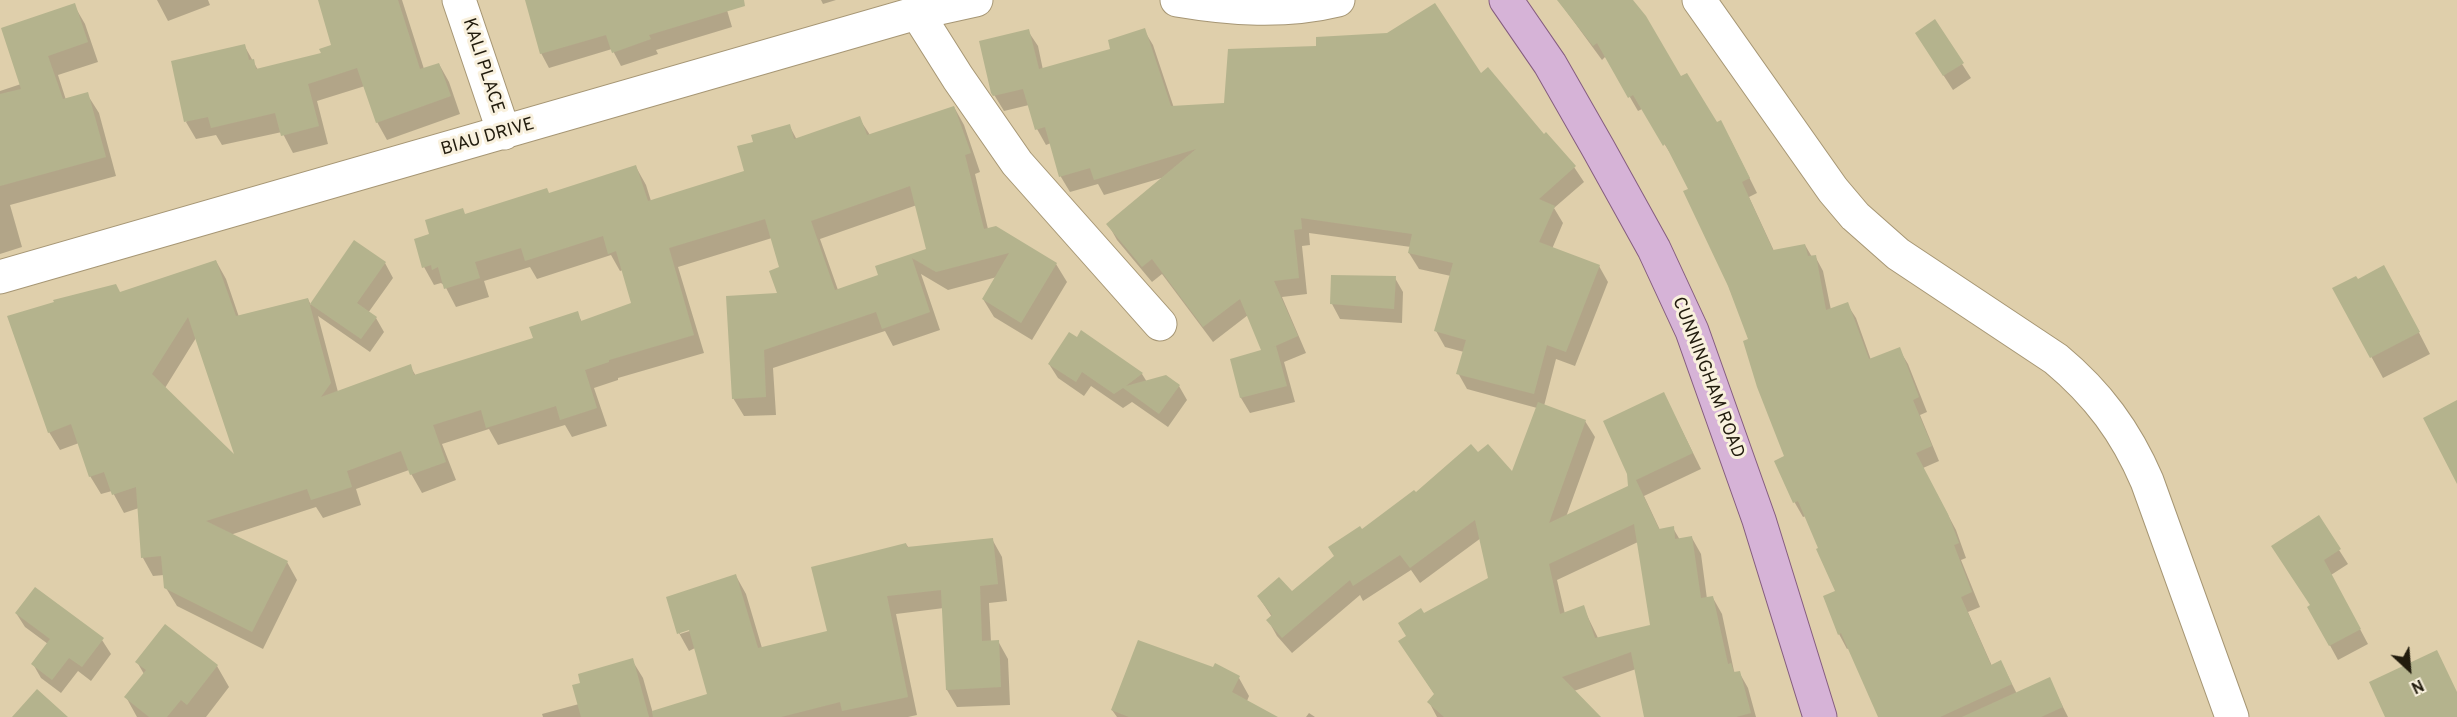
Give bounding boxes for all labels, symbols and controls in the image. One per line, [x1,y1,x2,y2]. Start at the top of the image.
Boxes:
street label: KALI PLACE [457,16,507,116]
street label: BIAU DRIVE [439,114,537,162]
street label: CUNNINGHAM ROAD [1666,294,1748,462]
north arrow [2379,639,2439,699]
text: N [2407,674,2426,697]

